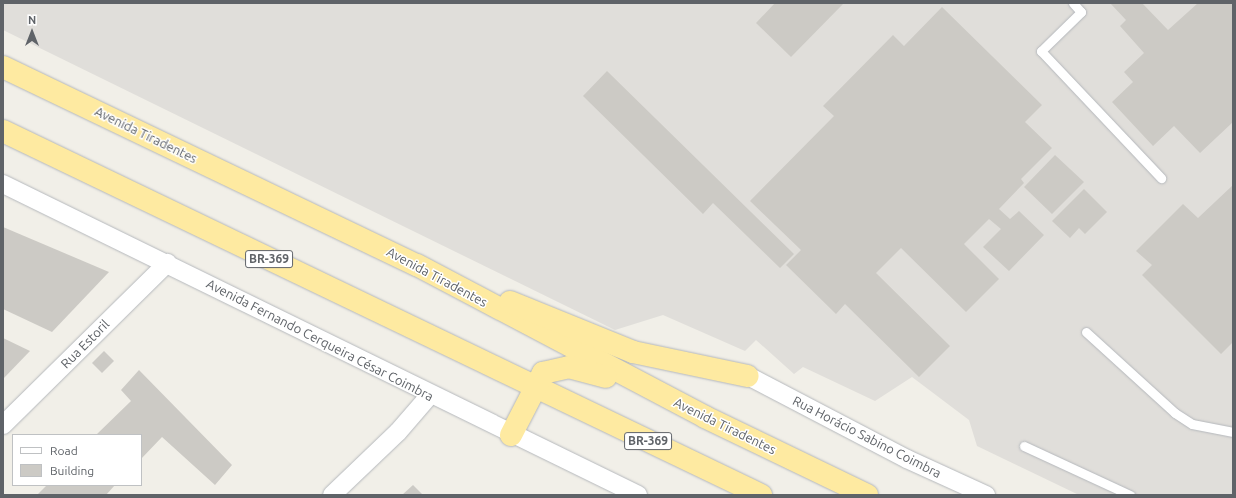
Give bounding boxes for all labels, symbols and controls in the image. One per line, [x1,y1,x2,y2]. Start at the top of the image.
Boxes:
north arrow [12,12,52,52]
text: N [28,14,36,26]
street label: Avenida Tiradentes [92,103,200,167]
street label: Avenida Tiradentes [384,244,490,310]
road number: BR-369 [245,249,293,269]
street label: Avenida Fernando Cerqueira César Coimbra [204,276,436,404]
street label: Rua Estoril [57,316,113,372]
street label: Rua Horácio Sabino Coimbra [790,393,944,481]
street label: Avenida Tiradentes [671,394,779,458]
road number: BR-369 [624,431,672,451]
legend [12,434,142,486]
text: Road [50,444,78,457]
text: Building [50,464,94,477]

